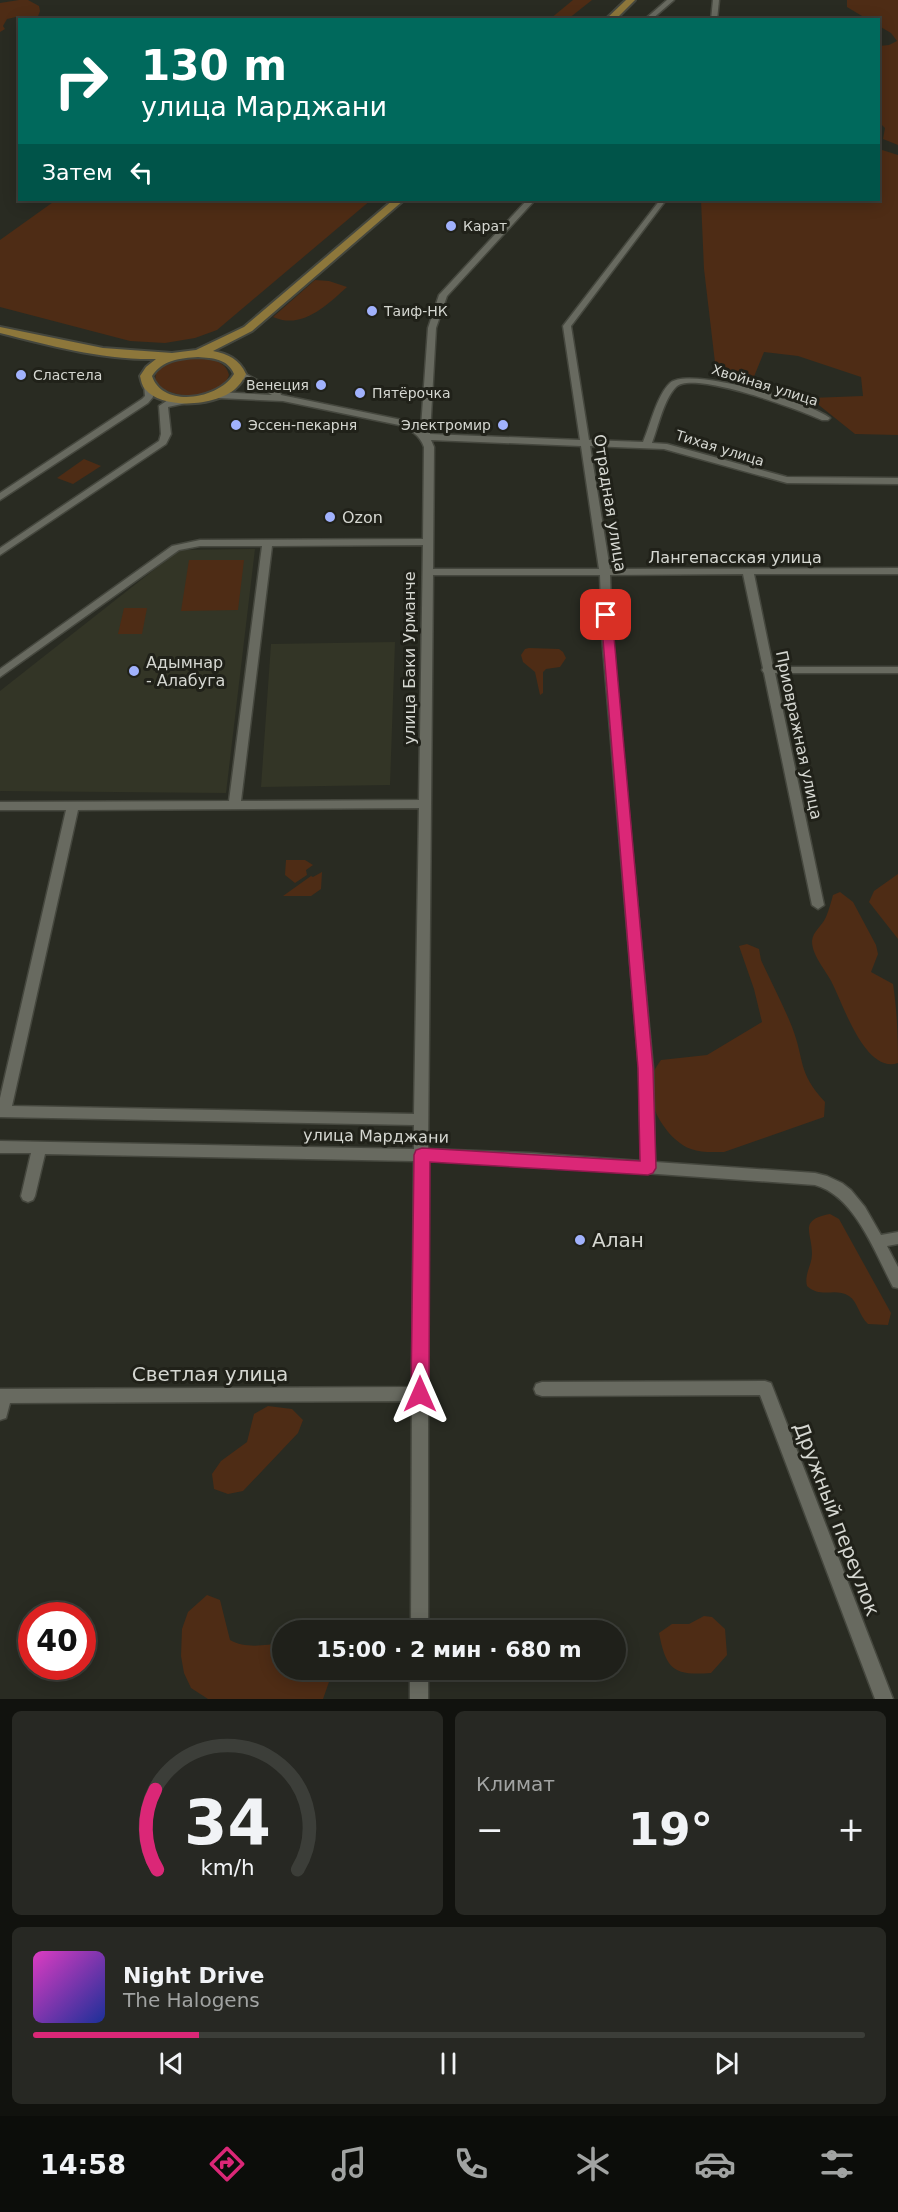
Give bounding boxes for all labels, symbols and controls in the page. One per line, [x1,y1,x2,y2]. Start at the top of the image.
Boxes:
text: 130 m [141,41,287,90]
icon: right [42,42,120,120]
text: улица Марджани [141,91,387,122]
icon: left [125,156,158,189]
text: Затем [42,160,113,185]
place label: Карат [463,218,507,234]
marker: Карат [444,219,458,233]
place label: Таиф-НК [383,303,448,319]
marker: Таиф-НК [365,304,379,318]
street label: Хвойная улица [710,361,820,409]
place label: Сластела [33,367,102,383]
marker: Сластела [14,368,28,382]
place label: Венеция [246,377,309,393]
marker: Венеция [314,378,328,392]
place label: Пятёрочка [372,385,450,401]
marker: Пятёрочка [353,386,367,400]
place label: Эссен-пекарня [248,417,357,433]
place label: Электромир [401,417,491,433]
marker: Эссен-пекарня [229,418,243,432]
marker: Электромир [496,418,510,432]
street label: Тихая улица [673,427,766,469]
street label: Отрадная улица [590,433,630,573]
place label: Ozon [342,508,383,527]
marker: Ozon [323,510,337,524]
street label: Лангепасская улица [648,548,822,567]
street label: улица Баки Урманче [400,571,419,745]
pin [580,589,631,640]
icon: arrive [589,598,622,631]
street label: Приовражная улица [772,649,826,821]
place label: Адымнар - Алабуга [146,653,225,690]
marker: Адымнар - Алабуга [127,664,141,678]
street label: улица Марджани [303,1125,449,1147]
place label: Алан [592,1228,644,1252]
marker: Алан [573,1233,587,1247]
street label: Светлая улица [132,1362,288,1386]
position arrow [388,1362,452,1426]
street label: Дружный переулок [789,1419,885,1619]
speed limit sign: 40 [18,1602,96,1680]
text: 15:00 · 2 мин · 680 m [316,1637,582,1662]
text: Климат [476,1772,555,1796]
text: 34 [184,1786,271,1859]
text: 19° [628,1803,713,1856]
text: − [476,1810,504,1849]
text: + [837,1810,865,1849]
text: km/h [200,1855,255,1880]
text: Night Drive [123,1963,264,1988]
text: The Halogens [123,1988,260,2012]
icon: previous [155,2047,188,2080]
icon: pause [432,2047,465,2080]
icon: next [710,2047,743,2080]
icon: directions [206,2143,248,2185]
icon: music [328,2143,370,2185]
icon: phone [450,2143,492,2185]
icon: climate [572,2143,614,2185]
icon: car [694,2143,736,2185]
icon: filters [816,2143,858,2185]
text: 14:58 [40,2149,126,2180]

